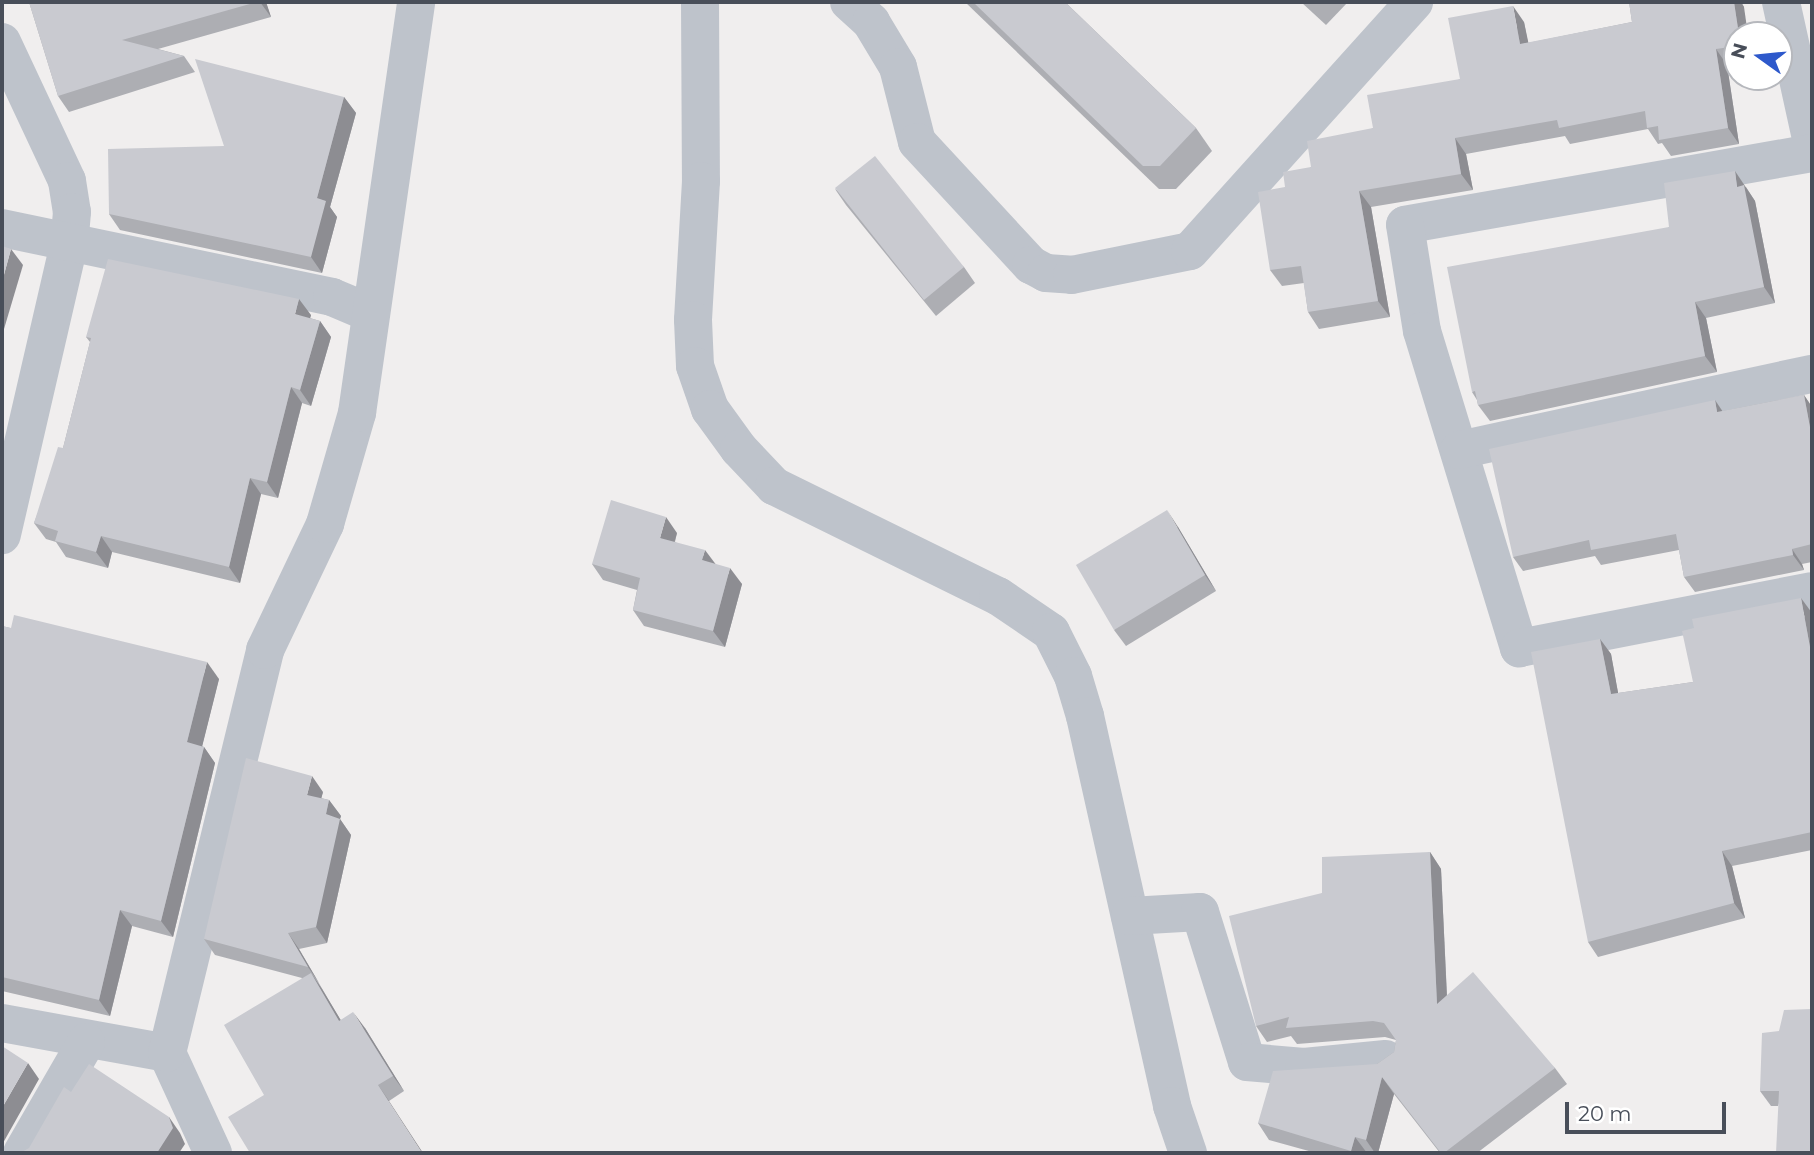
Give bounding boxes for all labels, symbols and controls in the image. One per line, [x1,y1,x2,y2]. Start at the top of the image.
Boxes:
north arrow [1723,21,1793,91]
text: N [1726,41,1752,61]
scale bar [1569,1088,1730,1132]
text: 20 m [1578,1101,1632,1126]

